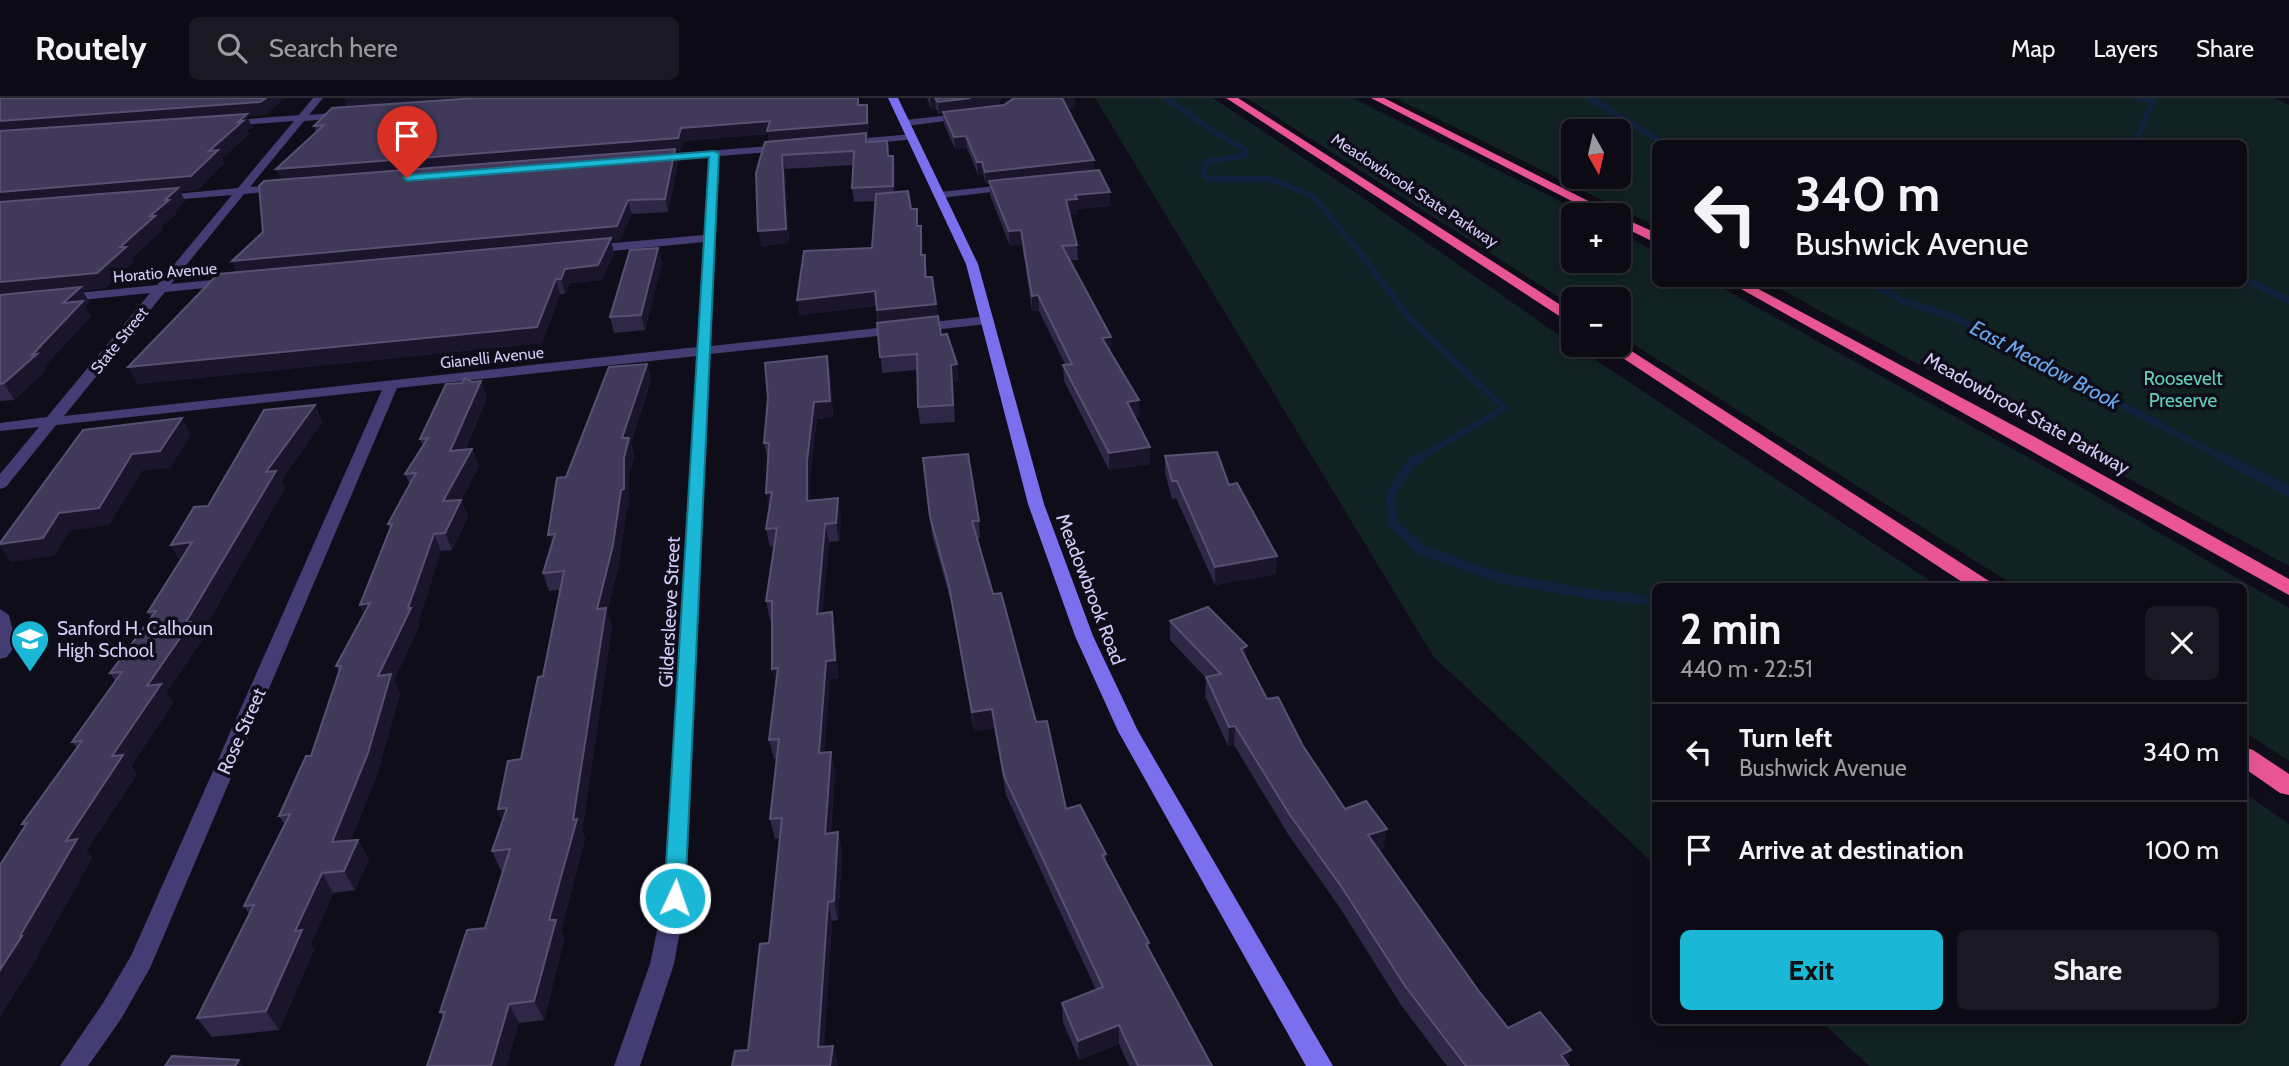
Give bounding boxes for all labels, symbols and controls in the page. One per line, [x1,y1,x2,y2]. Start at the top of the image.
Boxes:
search box [189,17,679,80]
text: Routely [35,28,147,68]
icon: search [213,29,251,67]
text: Search here [269,32,398,64]
text: Map [2011,34,2055,63]
text: Layers [2093,34,2158,63]
text: Share [2196,34,2254,63]
pin [377,106,437,178]
icon: arrive [388,117,426,155]
north arrow [1561,119,1631,189]
map controls [1561,119,1631,357]
street label: Meadowbrook State Parkway [1328,129,1502,251]
text: 340 m [1795,164,1940,223]
icon: left [1680,168,1771,259]
button: + [1561,203,1631,273]
text: Bushwick Avenue [1795,224,2029,263]
street label: Horatio Avenue [112,258,218,287]
button: − [1561,287,1631,357]
street label: State Street [87,303,152,377]
water label: East Meadow Brook [1966,315,2125,415]
street label: Gianelli Avenue [439,343,545,372]
street label: Meadowbrook State Parkway [1920,347,2134,480]
park label: Roosevelt Preserve [2143,367,2223,412]
street label: Meadowbrook Road [1051,510,1130,668]
street label: Gildersleeve Street [654,535,685,688]
text: 2 min [1680,603,1781,655]
button: close [2145,606,2219,680]
place label: Sanford H. Calhoun High School [57,617,213,662]
school or university icon: Sanford H. Calhoun High School [9,618,51,673]
text: 440 m · 22:51 [1680,655,1813,683]
street label: Rose Street [212,684,271,778]
text: Turn left [1739,722,1832,754]
icon: left [1680,733,1718,771]
text: 340 m [2143,736,2219,768]
text: Bushwick Avenue [1739,754,1907,782]
icon: arrive [1680,831,1718,869]
text: Arrive at destination [1739,834,1964,866]
text: 100 m [2146,834,2219,866]
position arrow [638,861,712,935]
button: Exit [1680,930,1943,1010]
button: Share [1957,930,2219,1010]

